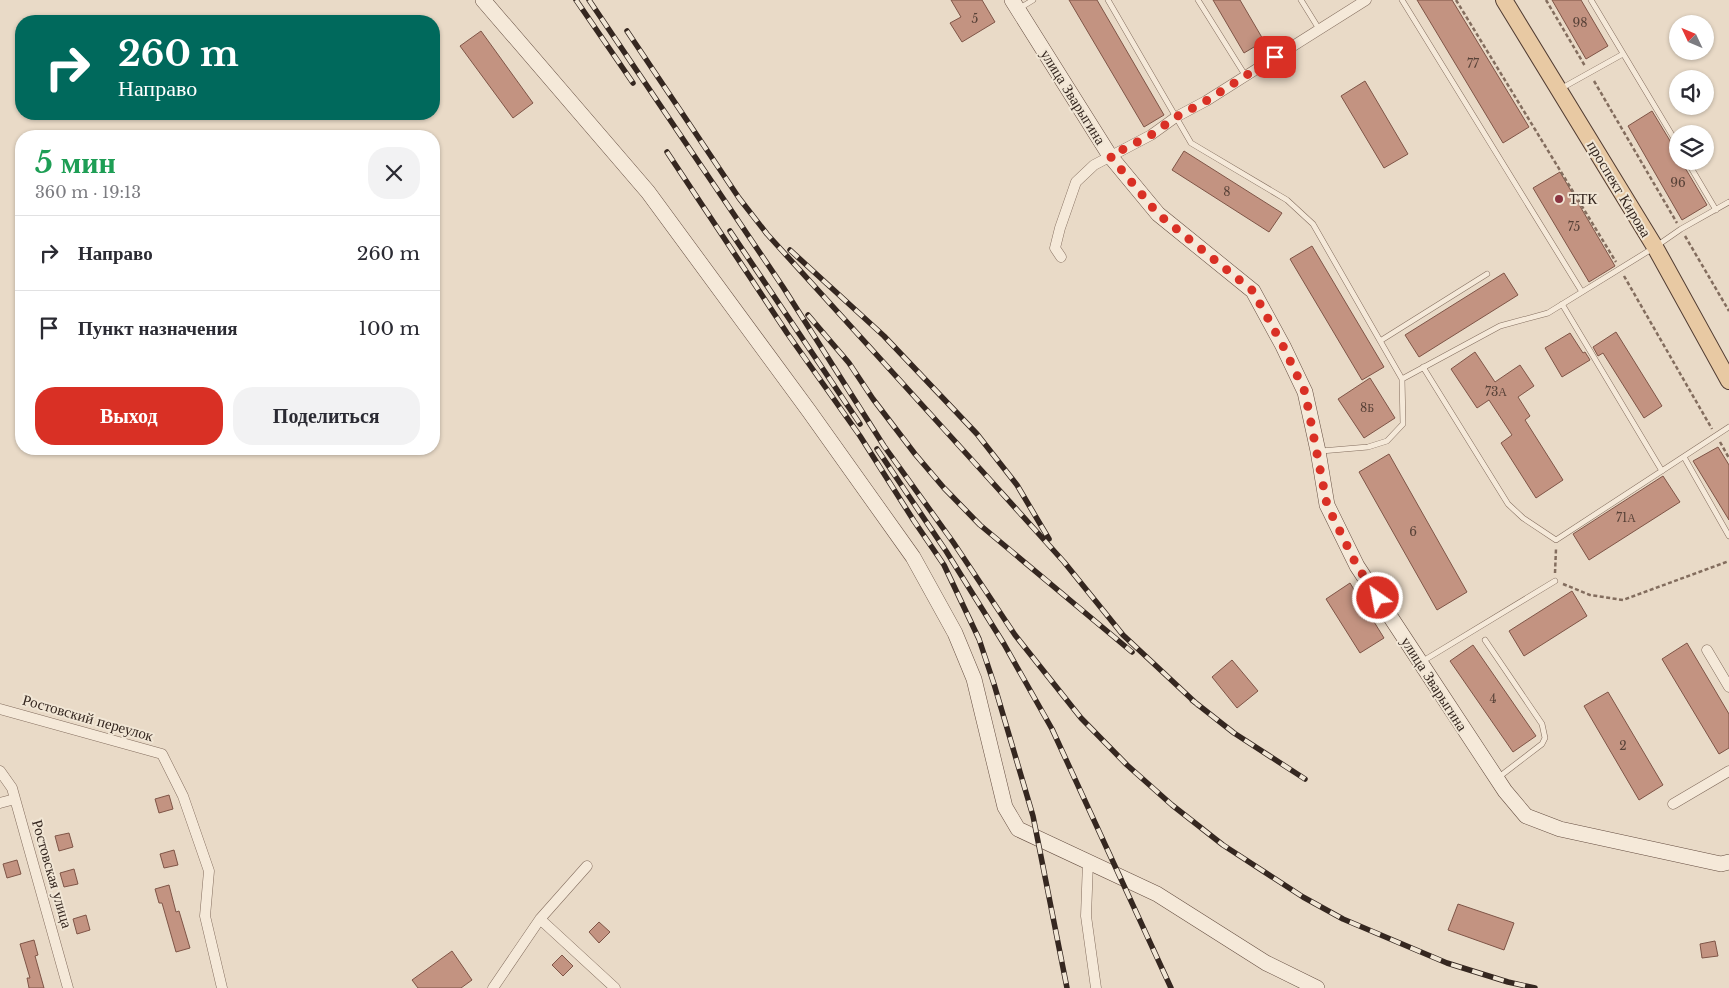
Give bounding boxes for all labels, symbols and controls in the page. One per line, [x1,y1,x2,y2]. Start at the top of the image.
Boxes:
house number: 5 [972,11,979,26]
house number: 98 [1573,15,1588,30]
north arrow [1669,15,1714,60]
map controls [1669,15,1714,170]
text: 260 m [118,32,239,75]
icon: right [35,35,100,100]
pin [1254,36,1296,78]
icon: arrive [1261,43,1289,71]
street label: улица Зварыгина [1037,46,1111,148]
house number: 77 [1467,56,1480,71]
button: sound [1669,70,1714,115]
text: Направо [118,75,197,102]
button: layers [1669,125,1714,170]
street label: проспект Кирова [1583,137,1656,241]
text: 5 мин [35,144,116,181]
button: close [368,147,420,199]
house number: 96 [1670,175,1686,190]
text: 360 m · 19:13 [35,182,141,202]
house number: 8 [1223,184,1231,199]
place label: ТТК [1569,189,1598,208]
marker: ТТК [1553,193,1565,205]
house number: 75 [1568,219,1581,234]
icon: right [35,239,63,267]
text: Направо [78,242,153,265]
text: 260 m [357,242,420,265]
icon: arrive [35,314,63,342]
text: Пункт назначения [78,317,238,340]
text: 100 m [359,317,420,340]
house number: 73А [1485,384,1507,399]
button: Выход [35,387,223,445]
button: Поделиться [233,387,420,445]
house number: 8Б [1360,400,1374,415]
house number: 71А [1616,510,1636,525]
house number: 6 [1409,524,1417,539]
position arrow [1351,571,1403,623]
street label: улица Зварыгина [1397,633,1472,735]
street label: Ростовский переулок [21,690,156,745]
house number: 4 [1489,691,1497,706]
house number: 2 [1619,738,1627,753]
street label: Ростовская улица [28,817,77,931]

